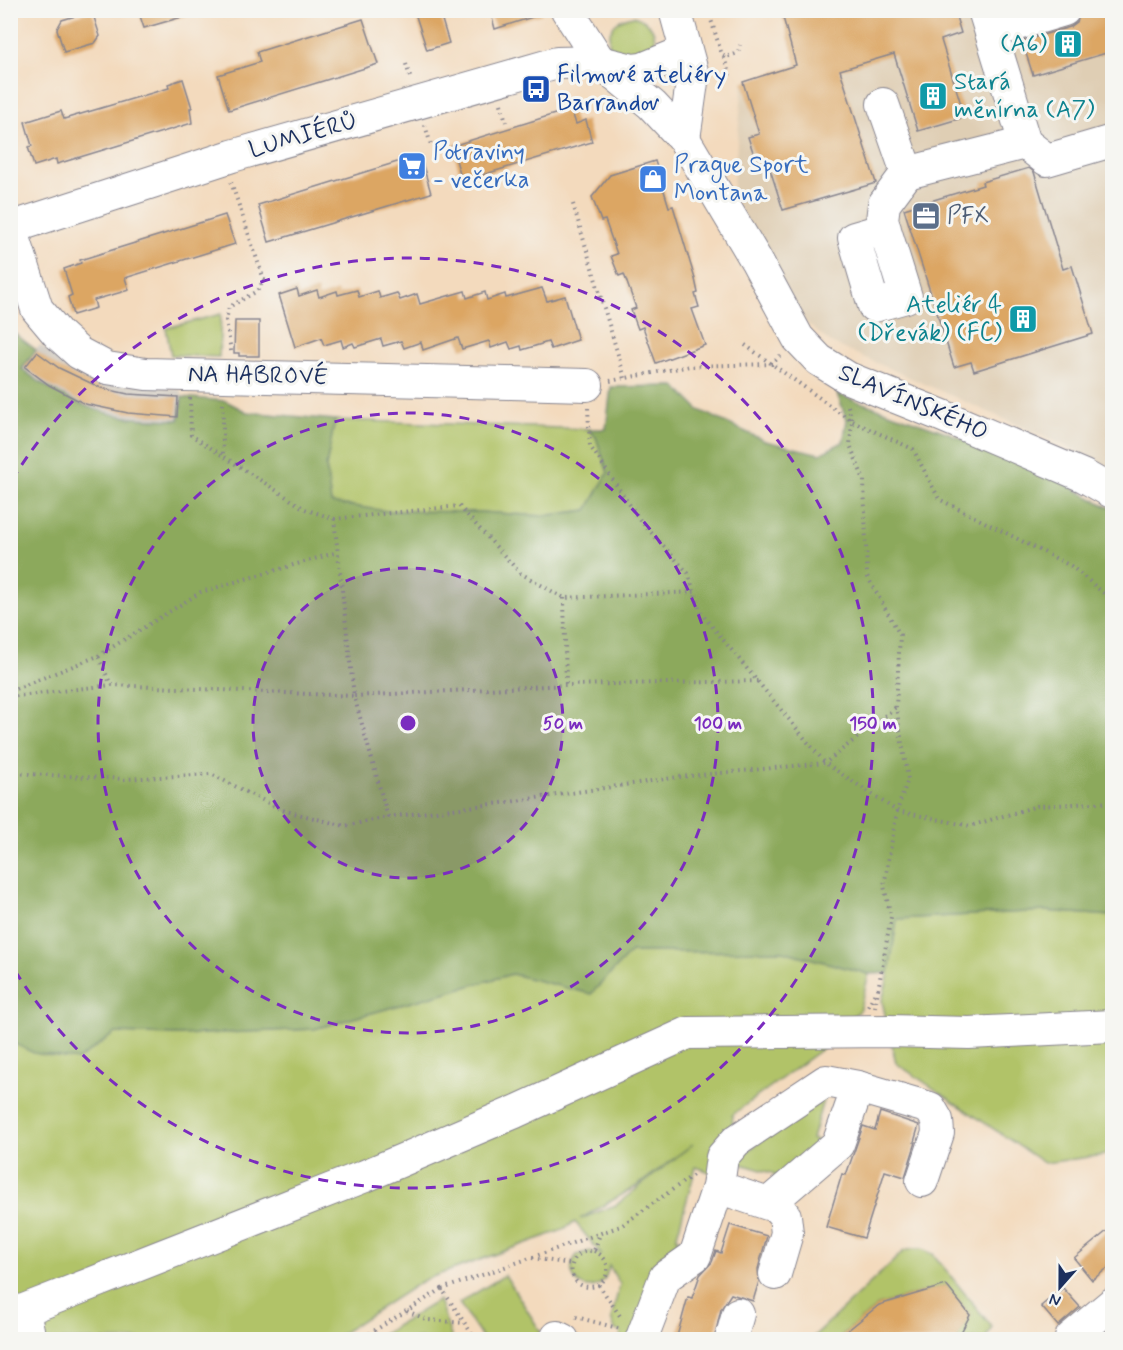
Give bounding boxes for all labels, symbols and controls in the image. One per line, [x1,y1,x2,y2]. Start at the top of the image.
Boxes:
building icon: (A6) [1052,28,1084,60]
place label: (A6) [1000,29,1047,60]
place label: Filmové ateliéry Barrandov [557,60,726,119]
place label: Stará měnírna (A7) [954,67,1095,126]
bus stop icon: Filmové ateliéry Barrandov [520,73,552,105]
building icon: Stará měnírna (A7) [917,80,949,112]
street label: LUMIÉRŮ [245,104,361,166]
place label: Potraviny - večerka [433,137,530,196]
supermarket icon: Potraviny - večerka [396,150,428,182]
place label: Prague Sport Montana [674,150,809,209]
shop icon: Prague Sport Montana [637,163,669,195]
office icon: PFX [910,200,942,232]
place label: PFX [947,201,989,232]
place label: Ateliér 4 (Dřevák) (FC) [857,290,1002,349]
building icon: Ateliér 4 (Dřevák) (FC) [1007,303,1039,335]
street label: SLAVÍNSKÉHO [833,356,993,448]
street label: NA HABROVÉ [188,357,328,393]
text: 50 m [543,712,583,736]
text: 100 m [694,712,742,736]
text: 150 m [849,712,897,736]
centre of rings [398,713,418,733]
north arrow [1030,1257,1090,1317]
text: N [1046,1288,1064,1311]

